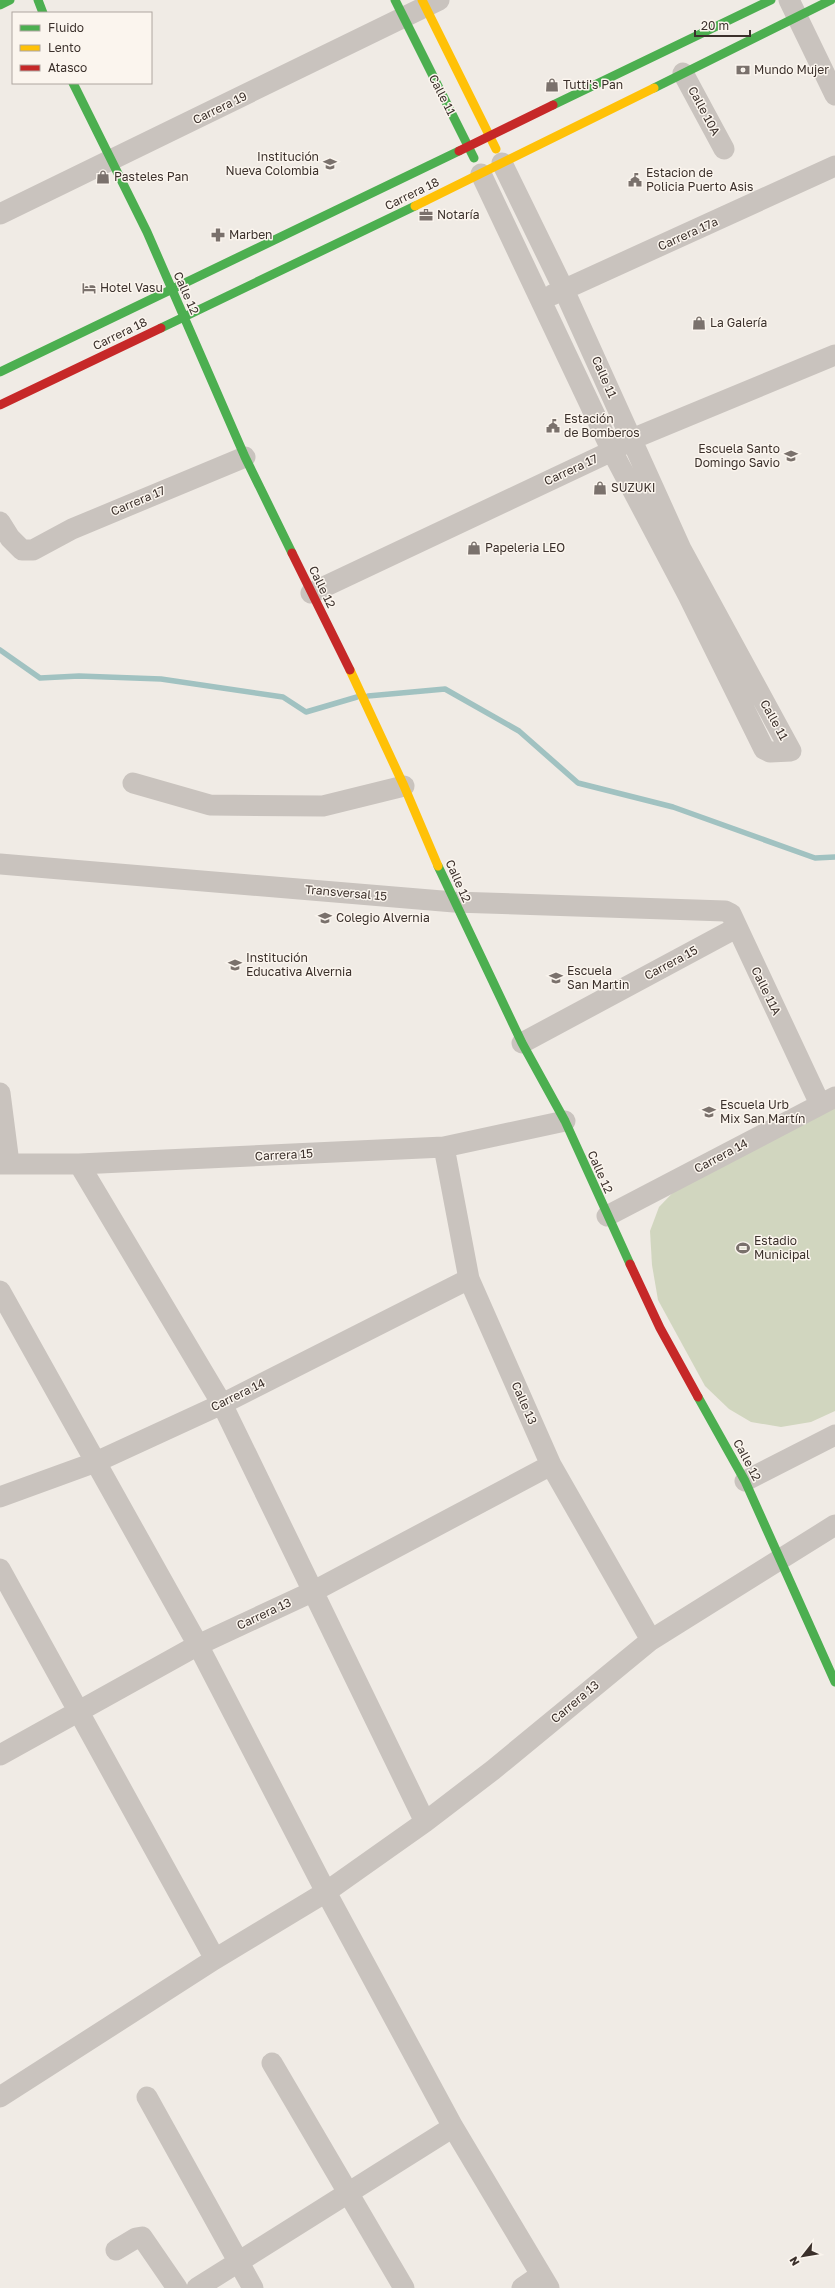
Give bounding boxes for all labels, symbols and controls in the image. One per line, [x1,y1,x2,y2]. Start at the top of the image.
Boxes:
legend [12,12,152,84]
scale bar [695,12,750,38]
text: 20 m [701,18,729,33]
text: Fluido [48,20,84,35]
text: Lento [48,40,81,55]
text: Atasco [48,60,87,75]
bank icon: Mundo Mujer [735,62,751,78]
place label: Mundo Mujer [754,62,829,77]
street label: Calle 11 [426,72,459,118]
shop icon: Tutti's Pan [544,77,560,93]
place label: Tutti's Pan [563,77,623,92]
street label: Calle 10A [685,84,724,138]
street label: Carrera 19 [190,88,249,127]
place label: Institución Nueva Colombia [225,149,319,178]
school or university icon: Institución Nueva Colombia [322,156,338,172]
place label: Estacion de Policia Puerto Asis [646,165,753,194]
shop icon: Pasteles Pan [95,169,111,185]
place label: Pasteles Pan [114,169,189,184]
public building icon: Estacion de Policia Puerto Asis [627,172,643,188]
street label: Carrera 18 [382,174,441,213]
office icon: Notaría [418,207,434,223]
place label: Notaría [437,207,480,222]
street label: Carrera 17a [655,214,720,254]
pharmacy icon: Marben [210,227,226,243]
place label: Marben [229,227,273,242]
street label: Calle 12 [170,269,203,317]
hotel icon: Hotel Vasu [81,280,97,296]
place label: Hotel Vasu [100,280,163,295]
street label: Carrera 18 [90,314,149,353]
shop icon: La Galería [691,315,707,331]
place label: La Galería [710,315,767,330]
street label: Calle 11 [589,354,620,400]
place label: Estación de Bomberos [564,411,640,440]
public building icon: Estación de Bomberos [545,418,561,434]
place label: Escuela Santo Domingo Savio [694,441,780,470]
school or university icon: Escuela Santo Domingo Savio [783,448,799,464]
street label: Carrera 17 [541,451,600,489]
shop icon: SUZUKI [592,480,608,496]
place label: SUZUKI [611,480,655,495]
street label: Carrera 17 [108,482,167,519]
shop icon: Papeleria LEO [466,540,482,556]
place label: Papeleria LEO [485,540,565,555]
street label: Calle 12 [306,563,339,610]
street label: Calle 11 [757,697,792,743]
street label: Calle 12 [442,857,475,905]
street label: Transversal 15 [304,881,388,904]
school or university icon: Colegio Alvernia [317,910,333,926]
place label: Colegio Alvernia [336,910,430,925]
street label: Carrera 15 [642,942,700,983]
place label: Institución Educativa Alvernia [246,950,352,979]
school or university icon: Institución Educativa Alvernia [227,957,243,973]
place label: Escuela San Martin [567,963,629,992]
street label: Calle 11A [748,964,785,1018]
school or university icon: Escuela San Martin [548,970,564,986]
place label: Escuela Urb Mix San Martín [720,1097,805,1126]
school or university icon: Escuela Urb Mix San Martín [701,1104,717,1120]
street label: Carrera 14 [691,1135,750,1176]
street label: Carrera 15 [254,1145,313,1164]
street label: Calle 12 [584,1148,617,1196]
place label: Estadio Municipal [754,1233,810,1262]
sports icon: Estadio Municipal [735,1240,751,1256]
street label: Carrera 14 [208,1375,267,1414]
street label: Calle 13 [508,1379,541,1427]
street label: Calle 12 [730,1436,765,1483]
street label: Carrera 13 [234,1594,293,1633]
street label: Carrera 13 [548,1677,602,1726]
north arrow [783,2236,823,2276]
text: N [786,2254,802,2268]

